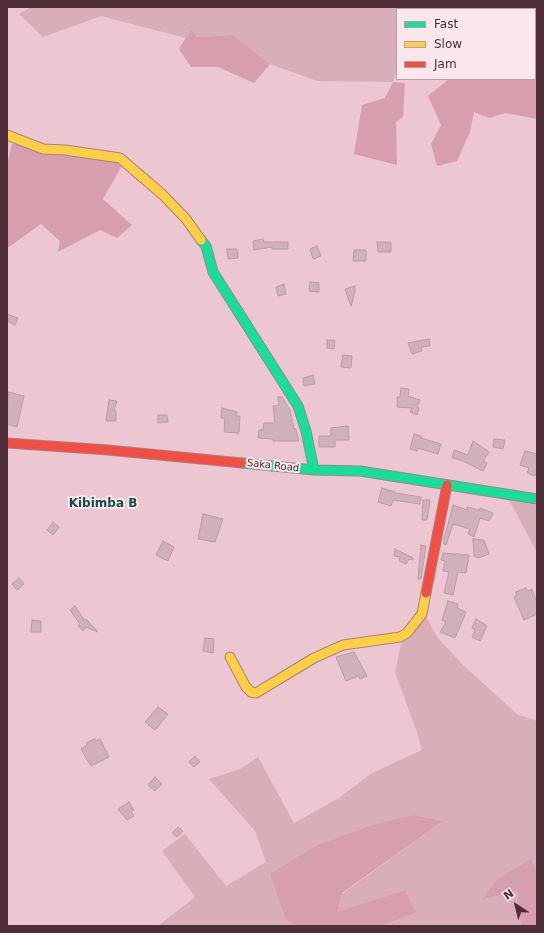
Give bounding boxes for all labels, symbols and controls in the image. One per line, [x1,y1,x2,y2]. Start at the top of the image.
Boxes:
legend [396,8,536,80]
text: Fast [434,17,458,31]
text: Slow [434,37,462,51]
text: Jam [434,57,457,71]
street label: Saka Road [246,457,300,475]
district label: Kibimba B [69,497,137,511]
north arrow [496,885,536,925]
text: N [501,887,516,903]

